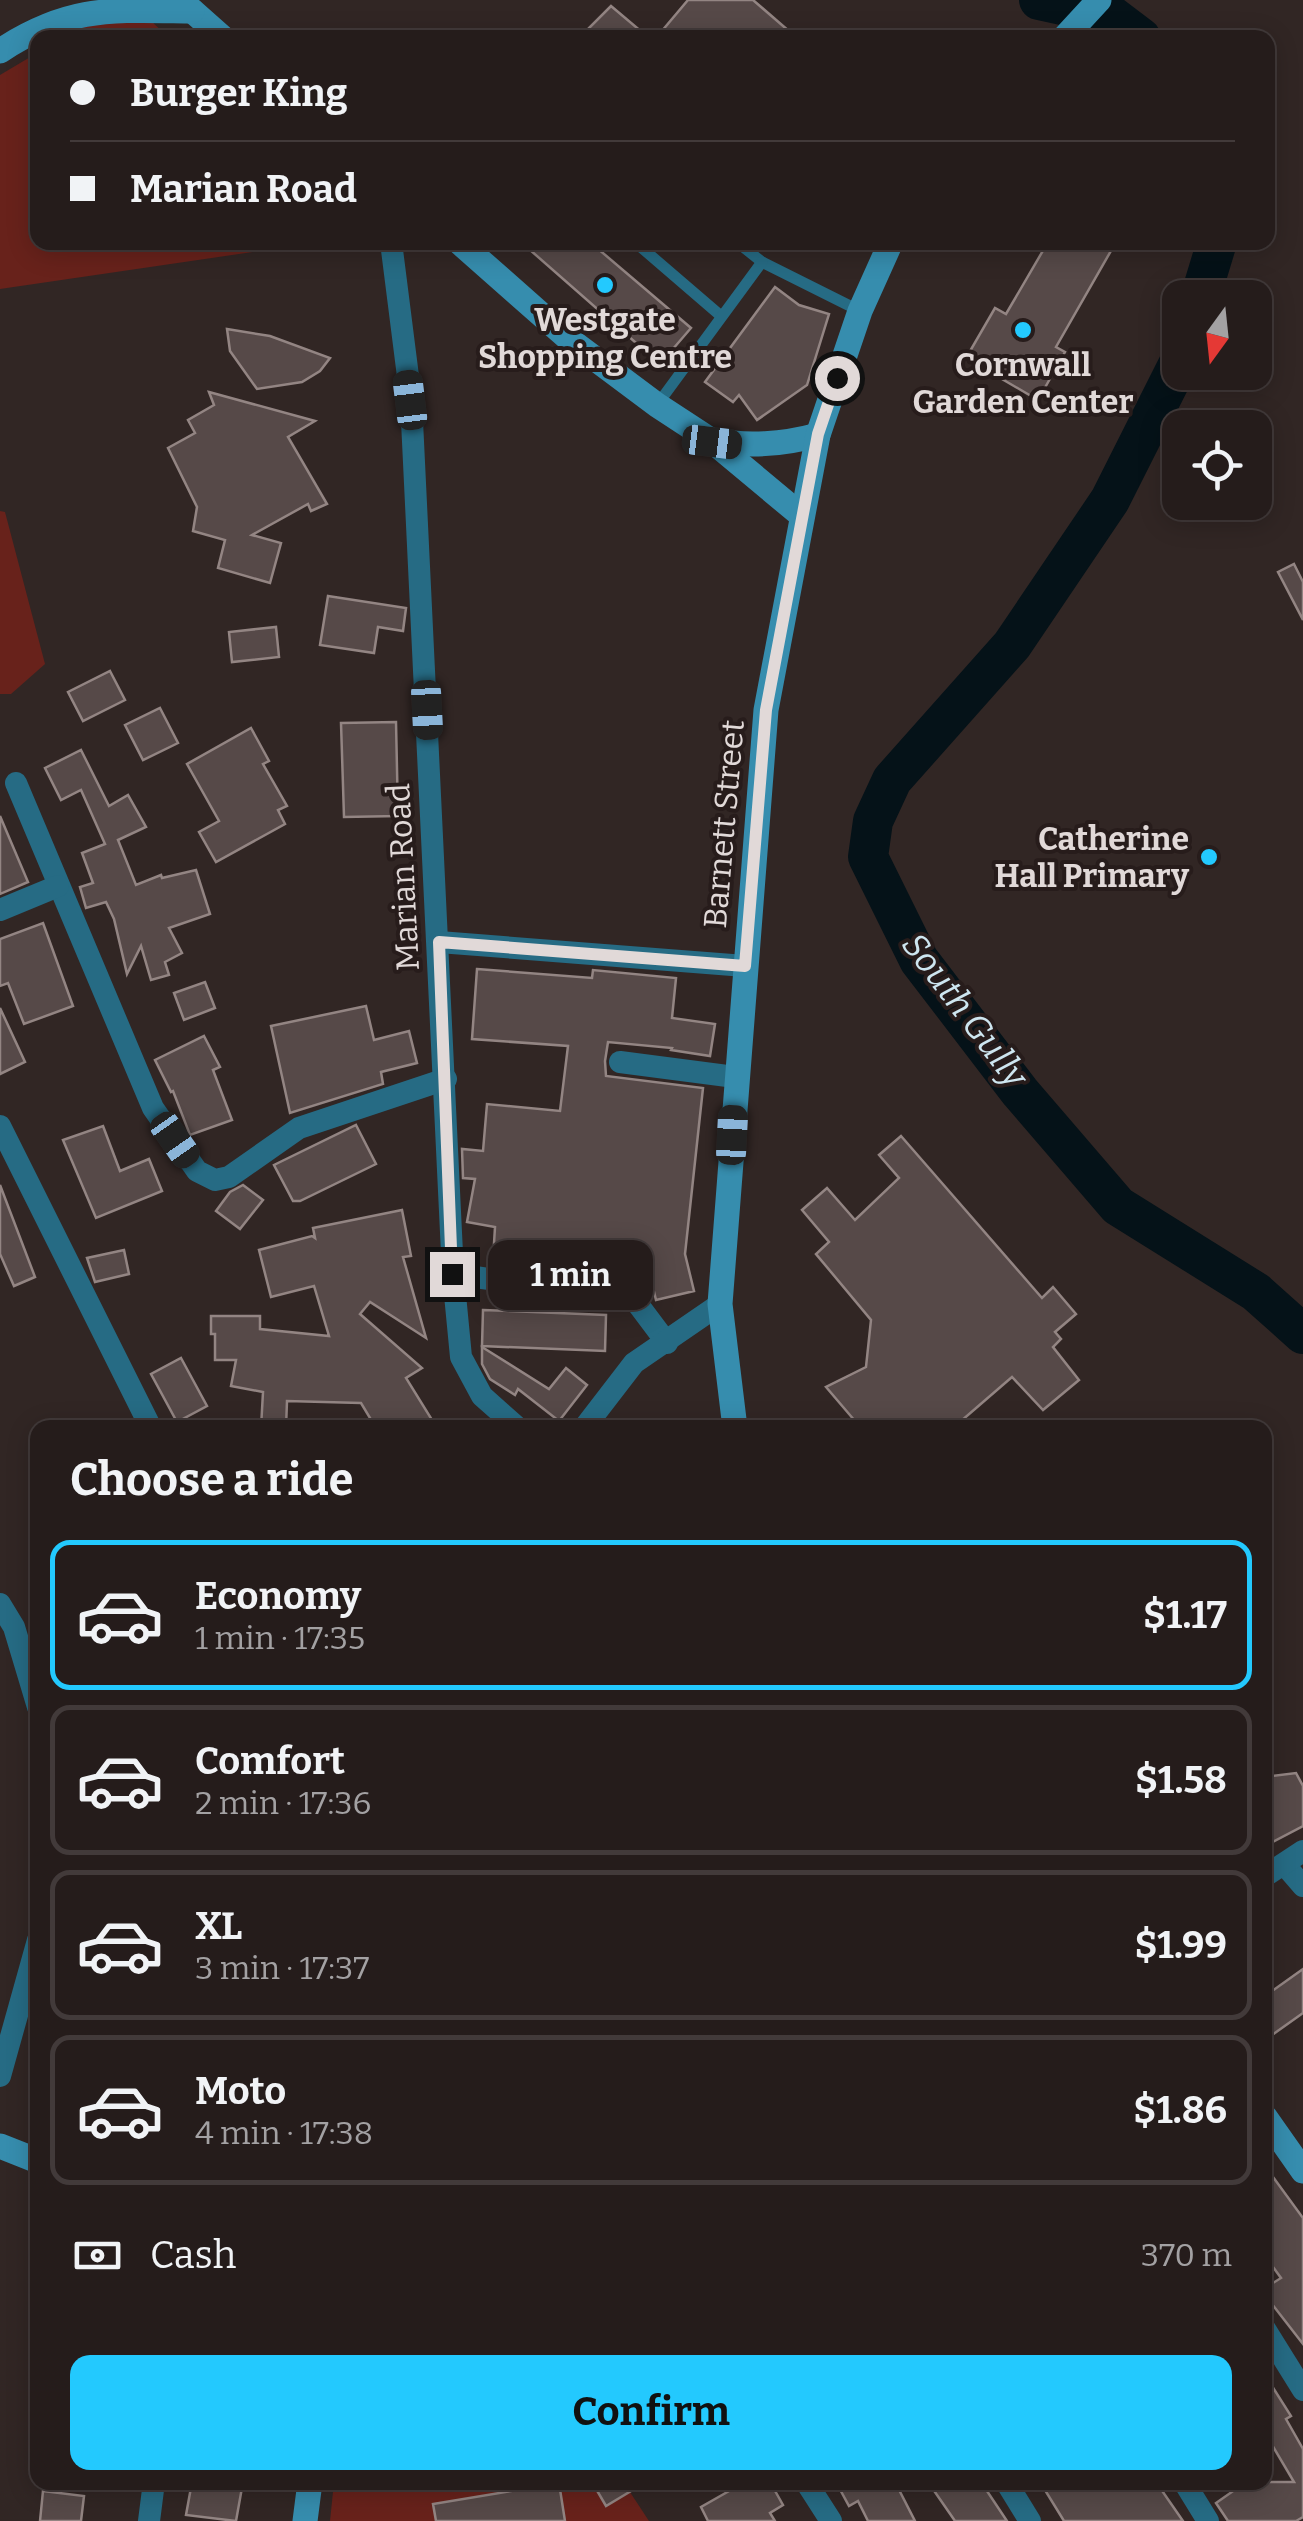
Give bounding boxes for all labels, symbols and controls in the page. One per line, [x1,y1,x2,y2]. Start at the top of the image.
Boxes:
text: Burger King [130,70,348,116]
text: Marian Road [130,166,357,212]
marker: Westgate Shopping Centre [594,274,616,296]
north arrow [1162,280,1272,390]
map controls [1162,280,1272,520]
place label: Westgate Shopping Centre [478,301,732,376]
marker: Cornwall Garden Center [1012,319,1034,341]
place label: Cornwall Garden Center [913,346,1133,421]
route start [815,356,860,401]
car [391,368,429,432]
button: locate [1162,410,1272,520]
car [680,423,744,461]
car [410,679,444,741]
street label: Barnett Street [696,718,752,930]
street label: Marian Road [379,782,427,972]
place label: Catherine Hall Primary [994,820,1189,895]
marker: Catherine Hall Primary [1198,846,1220,868]
water label: South Gully [893,925,1038,1097]
car [715,1104,749,1166]
car [146,1107,204,1173]
callout: 1 min [487,1239,652,1309]
route end [430,1252,475,1297]
text: 1 min [530,1256,611,1294]
text: Choose a ride [70,1453,353,1507]
icon: car [75,1570,165,1660]
text: Economy [195,1573,361,1619]
text: $1.17 [1143,1592,1227,1638]
text: 1 min · 17:35 [195,1619,365,1657]
icon: car [75,1735,165,1825]
text: Comfort [195,1738,345,1784]
text: $1.58 [1135,1757,1227,1803]
text: 2 min · 17:36 [195,1784,371,1822]
icon: car [75,1900,165,1990]
text: XL [195,1903,242,1949]
text: $1.99 [1134,1922,1227,1968]
text: 3 min · 17:37 [195,1949,369,1987]
icon: car [75,2065,165,2155]
text: Moto [195,2068,286,2114]
text: $1.86 [1133,2087,1227,2133]
text: 4 min · 17:38 [195,2114,373,2152]
icon: cash [70,2228,125,2283]
text: Cash [150,2232,236,2278]
text: 370 m [1141,2236,1232,2274]
button: Confirm [70,2355,1232,2470]

